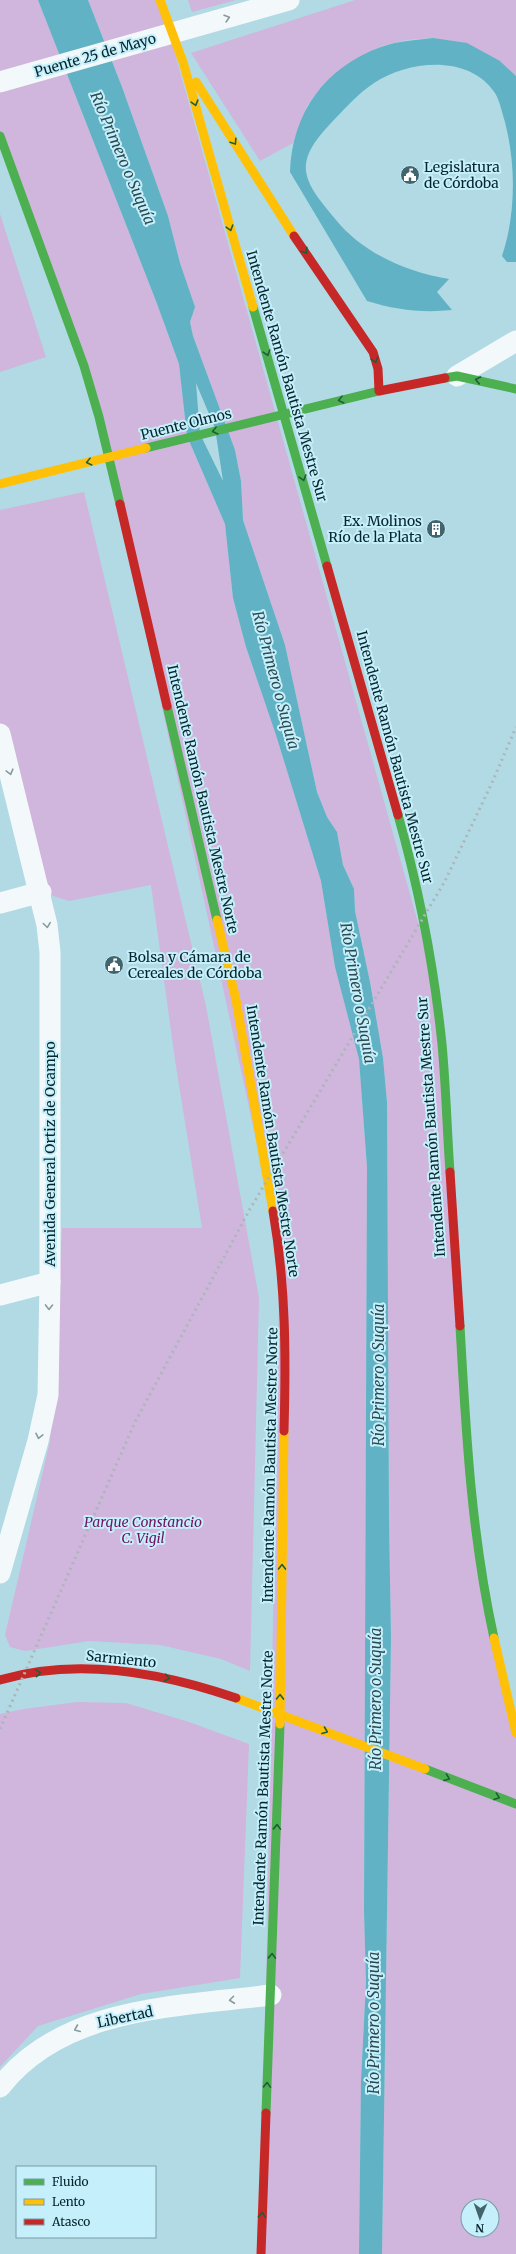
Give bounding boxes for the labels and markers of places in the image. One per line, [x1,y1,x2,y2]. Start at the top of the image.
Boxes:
place label: Legislatura de Córdoba [424,158,500,192]
public building icon: Legislatura de Córdoba [399,164,421,186]
place label: Ex. Molinos Río de la Plata [328,512,422,546]
building icon: Ex. Molinos Río de la Plata [425,518,447,540]
place label: Bolsa y Cámara de Cereales de Córdoba [128,948,262,982]
public building icon: Bolsa y Cámara de Cereales de Córdoba [103,954,125,976]

